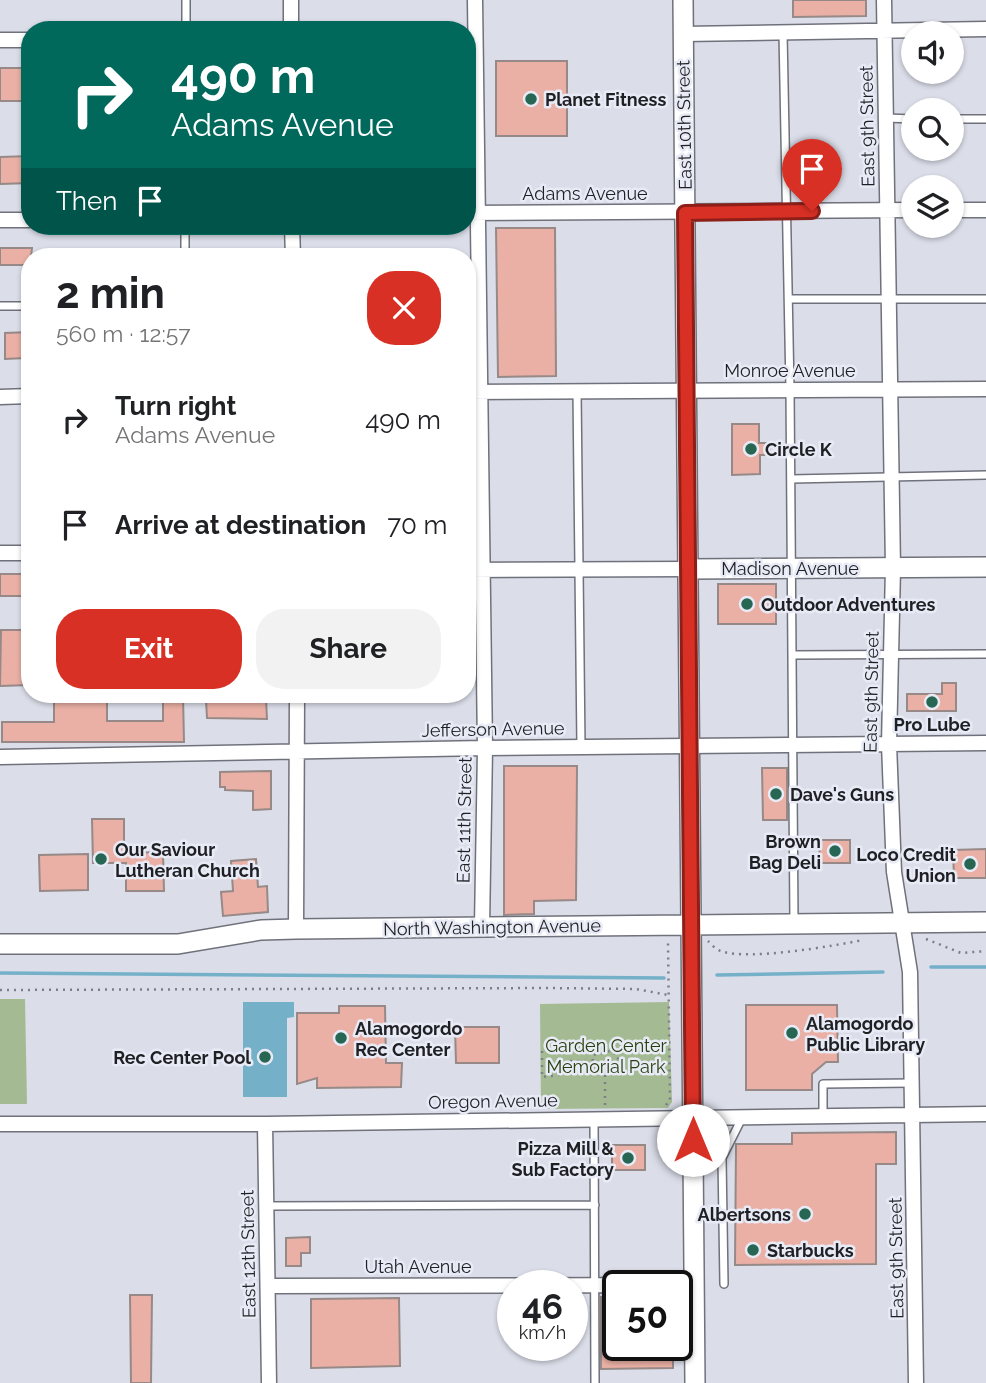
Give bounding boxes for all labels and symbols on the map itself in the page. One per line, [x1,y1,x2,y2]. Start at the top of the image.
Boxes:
street label: East 10th Street [672,60,696,190]
street label: East 9th Street [855,65,879,187]
place label: Planet Fitness [545,89,666,110]
marker: Planet Fitness [523,91,539,107]
pin [782,139,842,211]
street label: Adams Avenue [522,183,648,204]
street label: Monroe Avenue [724,360,856,381]
place label: Circle K [765,439,833,460]
marker: Circle K [743,441,759,457]
street label: Madison Avenue [721,558,859,579]
place label: Outdoor Adventures [761,594,936,615]
marker: Outdoor Adventures [739,596,755,612]
street label: East 9th Street [859,631,883,753]
marker: Pro Lube [924,694,940,710]
place label: Pro Lube [893,714,971,735]
street label: Jefferson Avenue [421,717,565,741]
street label: East 11th Street [452,757,476,883]
place label: Dave's Guns [790,784,894,805]
marker: Dave's Guns [768,786,784,802]
place label: Brown Bag Deli [749,831,821,873]
place label: Our Saviour Lutheran Church [115,839,260,881]
marker: Brown Bag Deli [827,843,843,859]
place label: Loco Credit Union [856,844,956,886]
marker: Our Saviour Lutheran Church [93,851,109,867]
marker: Loco Credit Union [962,856,978,872]
street label: North Washington Avenue [383,915,602,939]
place label: Alamogordo Public Library [806,1013,925,1055]
place label: Alamogordo Rec Center [355,1018,463,1060]
marker: Alamogordo Public Library [784,1025,800,1041]
marker: Alamogordo Rec Center [333,1030,349,1046]
park label: Garden Center Memorial Park [545,1035,668,1077]
place label: Rec Center Pool [113,1047,251,1068]
marker: Rec Center Pool [257,1049,273,1065]
street label: Oregon Avenue [428,1089,558,1113]
position arrow [656,1103,730,1177]
place label: Pizza Mill & Sub Factory [512,1138,614,1180]
marker: Pizza Mill & Sub Factory [620,1150,636,1166]
street label: East 12th Street [236,1190,260,1318]
street label: East 9th Street [884,1197,908,1319]
place label: Albertsons [698,1204,791,1225]
marker: Albertsons [797,1206,813,1222]
place label: Starbucks [767,1240,854,1261]
marker: Starbucks [745,1242,761,1258]
street label: Utah Avenue [364,1256,472,1277]
speed limit sign: 50 [602,1270,693,1361]

